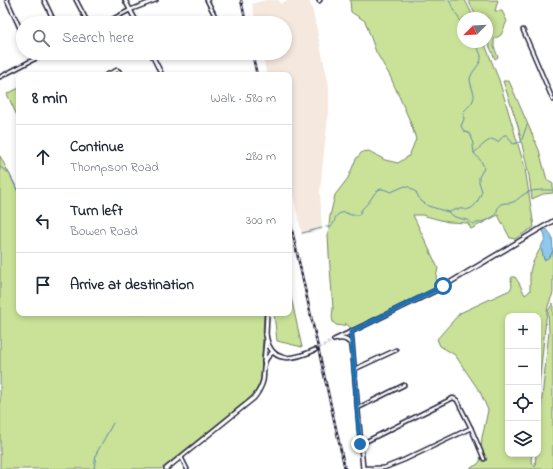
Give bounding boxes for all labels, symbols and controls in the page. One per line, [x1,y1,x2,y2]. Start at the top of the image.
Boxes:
north arrow [457,12,493,48]
search box [16,16,292,60]
icon: search [30,27,52,49]
text: Search here [62,27,134,49]
text: 8 min [32,86,67,111]
text: Walk · 580 m [210,89,276,108]
text: Continue [70,136,124,158]
icon: ahead [32,146,54,168]
text: 280 m [246,147,276,166]
text: Thompson Road [70,158,159,177]
text: Turn left [70,200,123,222]
icon: left [32,210,54,232]
text: 300 m [246,211,276,230]
text: Bowen Road [70,222,138,241]
icon: arrive [32,274,54,296]
text: Arrive at destination [70,274,194,296]
route start [434,277,452,295]
map controls [505,313,541,457]
button: + [505,313,541,349]
button: − [505,349,541,385]
button: locate [505,385,541,421]
button: layers [505,421,541,457]
route end [351,435,369,453]

